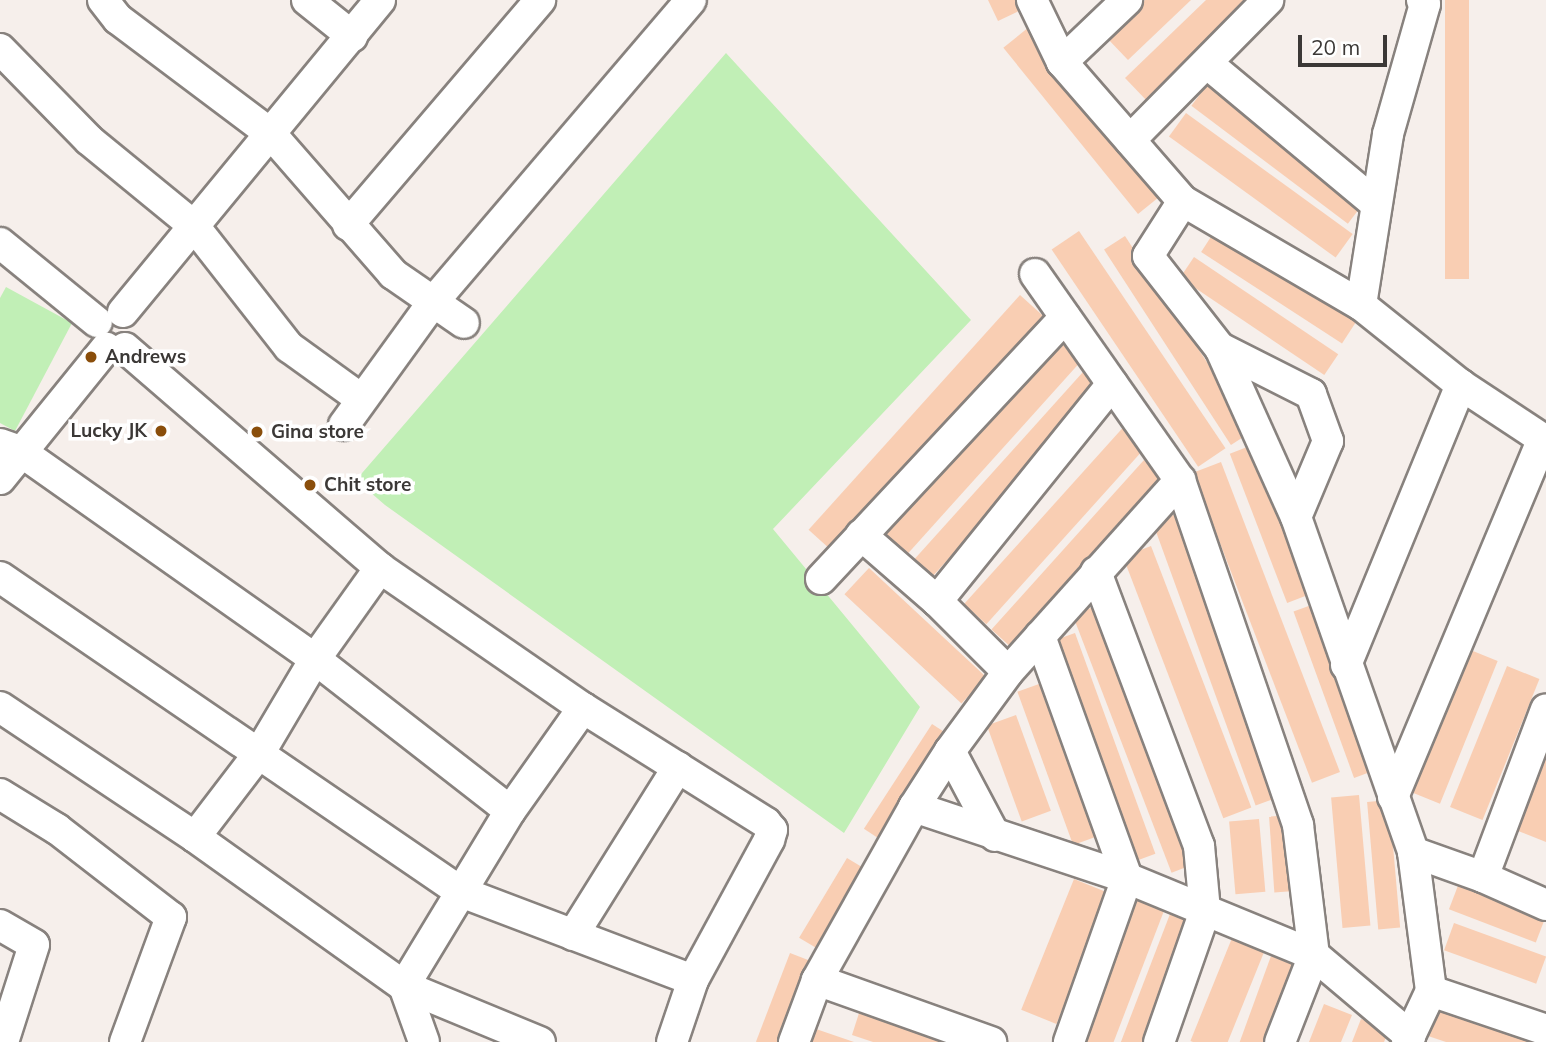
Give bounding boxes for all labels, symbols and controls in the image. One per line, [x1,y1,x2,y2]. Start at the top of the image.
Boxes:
scale bar [1301,21,1390,65]
text: 20 m [1311,34,1360,60]
place label: Andrews [105,346,186,368]
marker: Andrews [83,349,99,365]
place label: Lucky JK [70,420,147,442]
place label: Gina store [271,421,364,443]
marker: Lucky JK [153,423,169,439]
marker: Gina store [249,424,265,440]
place label: Chit store [324,474,411,496]
marker: Chit store [302,477,318,493]

